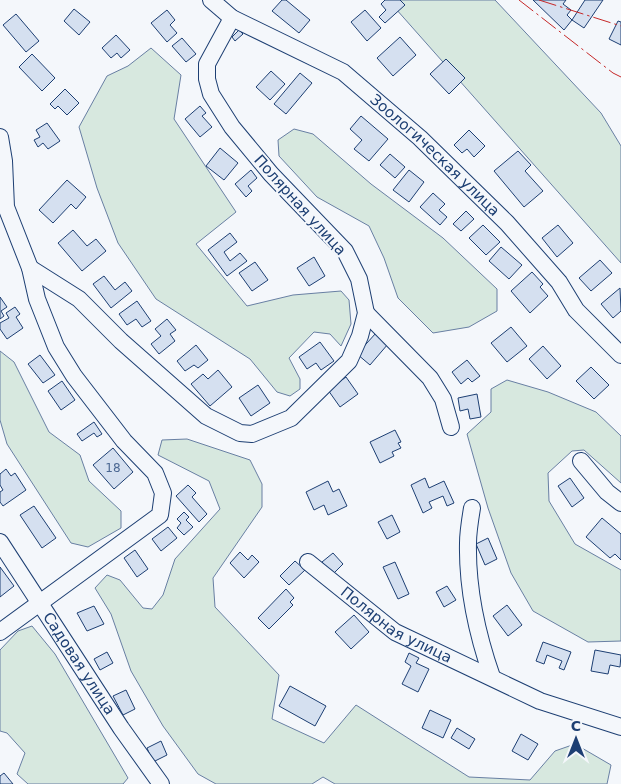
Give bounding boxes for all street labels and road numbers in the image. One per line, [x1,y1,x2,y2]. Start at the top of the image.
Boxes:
street label: Зоологическая улица [366,90,503,220]
street label: Полярная улица [250,151,350,259]
street label: Полярная улица [337,583,455,667]
street label: Садовая улица [39,609,119,718]

